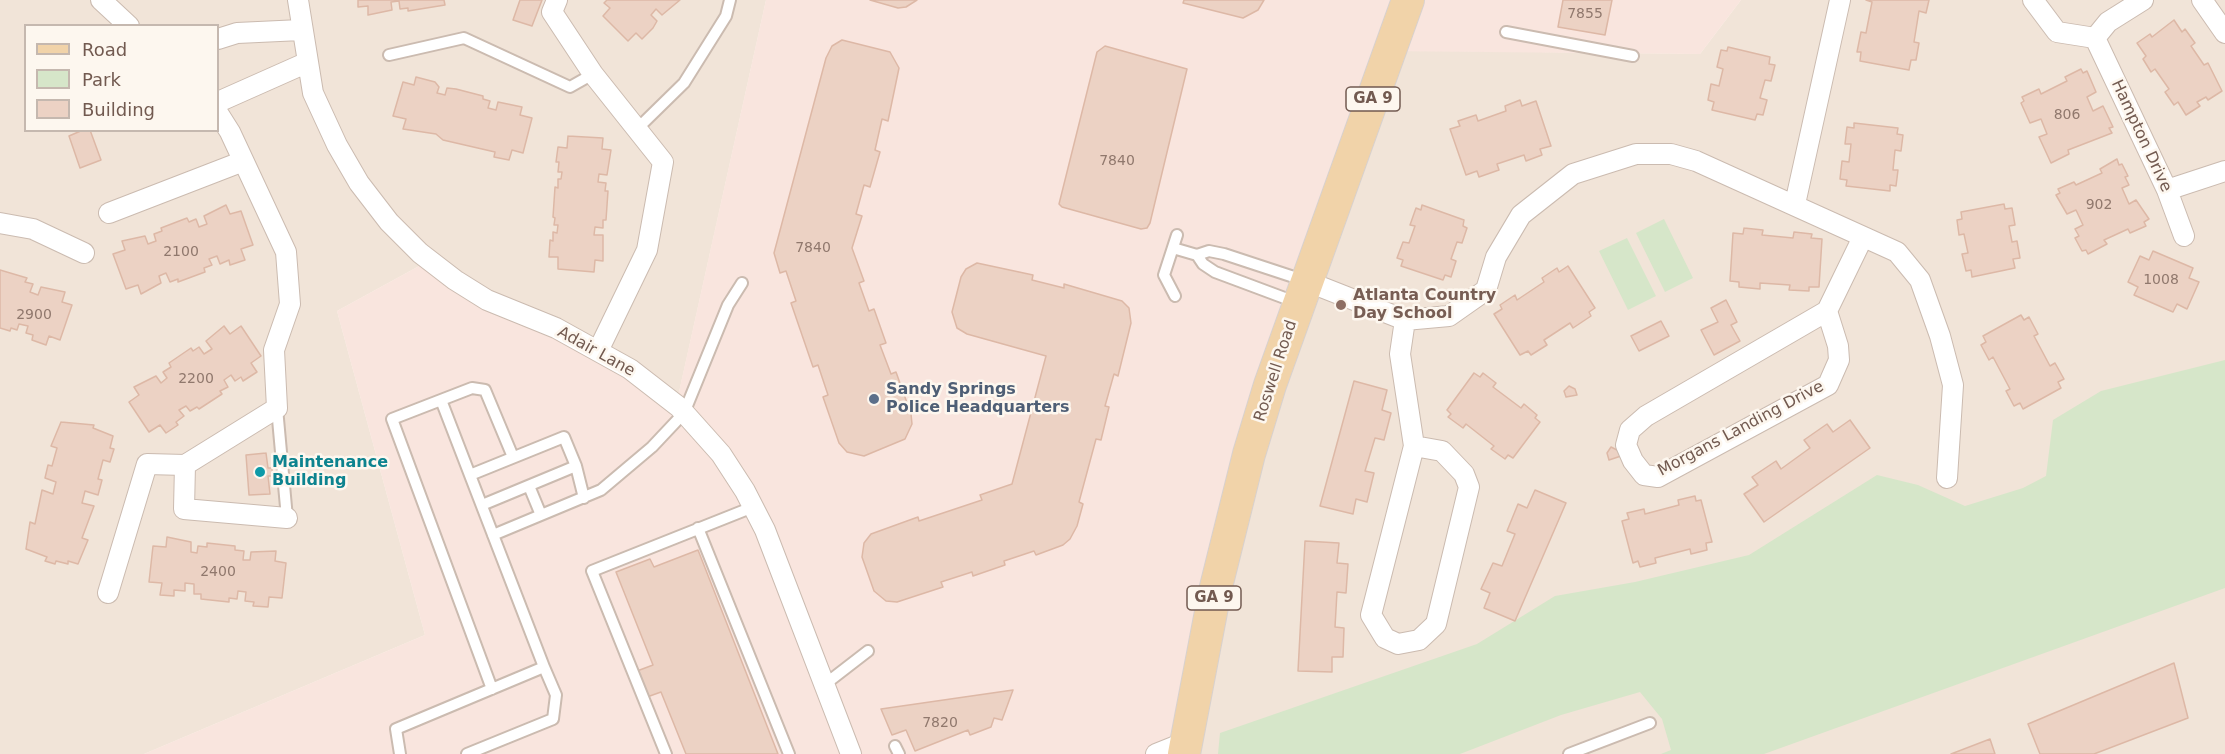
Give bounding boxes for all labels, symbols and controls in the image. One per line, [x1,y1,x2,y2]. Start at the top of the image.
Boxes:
house number: 7855 [1567,6,1603,22]
legend [24,24,219,132]
text: Road [82,39,127,60]
text: Park [82,69,121,90]
street label: Hampton Drive [2107,77,2175,195]
road number: GA 9 [1346,87,1400,111]
text: Building [82,99,155,120]
house number: 806 [2054,107,2080,123]
house number: 7840 [1099,153,1135,169]
house number: 902 [2086,197,2112,213]
house number: 7840 [795,240,831,256]
house number: 2100 [163,244,199,260]
house number: 1008 [2143,272,2179,288]
place label: Atlanta Country Day School [1353,286,1496,324]
marker: Atlanta Country Day School [1334,298,1348,312]
house number: 2900 [16,307,52,323]
street label: Roswell Road [1251,318,1301,424]
street label: Adair Lane [554,323,638,381]
house number: 2200 [178,371,214,387]
street label: Morgans Landing Drive [1655,377,1827,481]
place label: Sandy Springs Police Headquarters [886,380,1070,418]
marker: Sandy Springs Police Headquarters [867,392,881,406]
place label: Maintenance Building [272,453,388,491]
marker: Maintenance Building [253,465,267,479]
house number: 2400 [200,564,236,580]
road number: GA 9 [1187,586,1241,610]
house number: 7820 [922,715,958,731]

